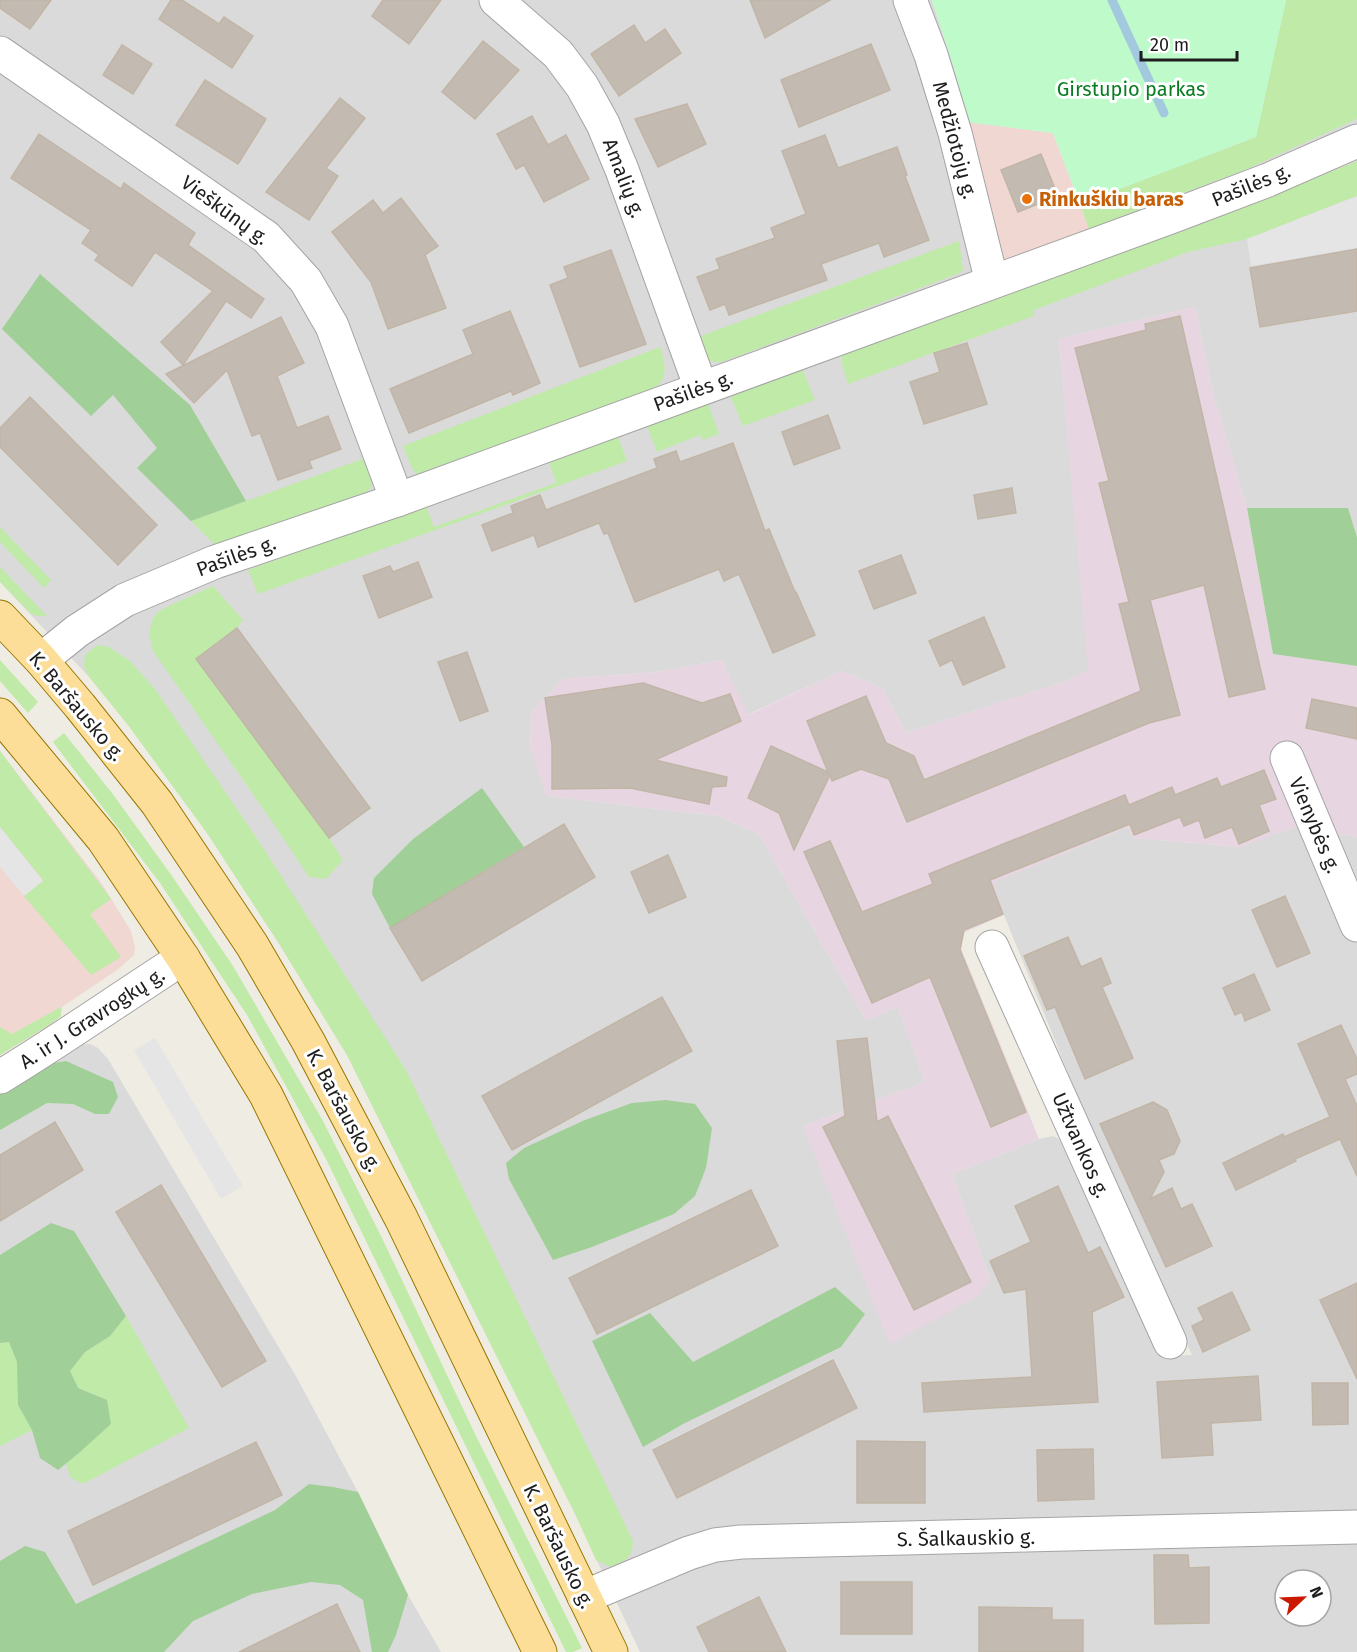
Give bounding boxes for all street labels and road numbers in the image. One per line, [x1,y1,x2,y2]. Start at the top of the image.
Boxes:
street label: Medžiotojų g. [928,79,982,201]
street label: Amalių g. [598,135,650,221]
street label: Pašilės g. [1208,158,1294,212]
street label: Vieškūnų g. [176,170,274,250]
street label: Pašilės g. [650,366,736,416]
street label: Pašilės g. [193,531,279,581]
street label: K. Baršausko g. [24,646,130,766]
street label: Vienybės g. [1284,774,1346,876]
street label: A. ir J. Gravrogkų g. [15,962,169,1074]
street label: K. Baršausko g. [302,1045,386,1175]
street label: Užtvankos g. [1047,1089,1115,1201]
street label: K. Baršausko g. [518,1480,600,1612]
street label: S. Šalkauskio g. [897,1525,1035,1551]

